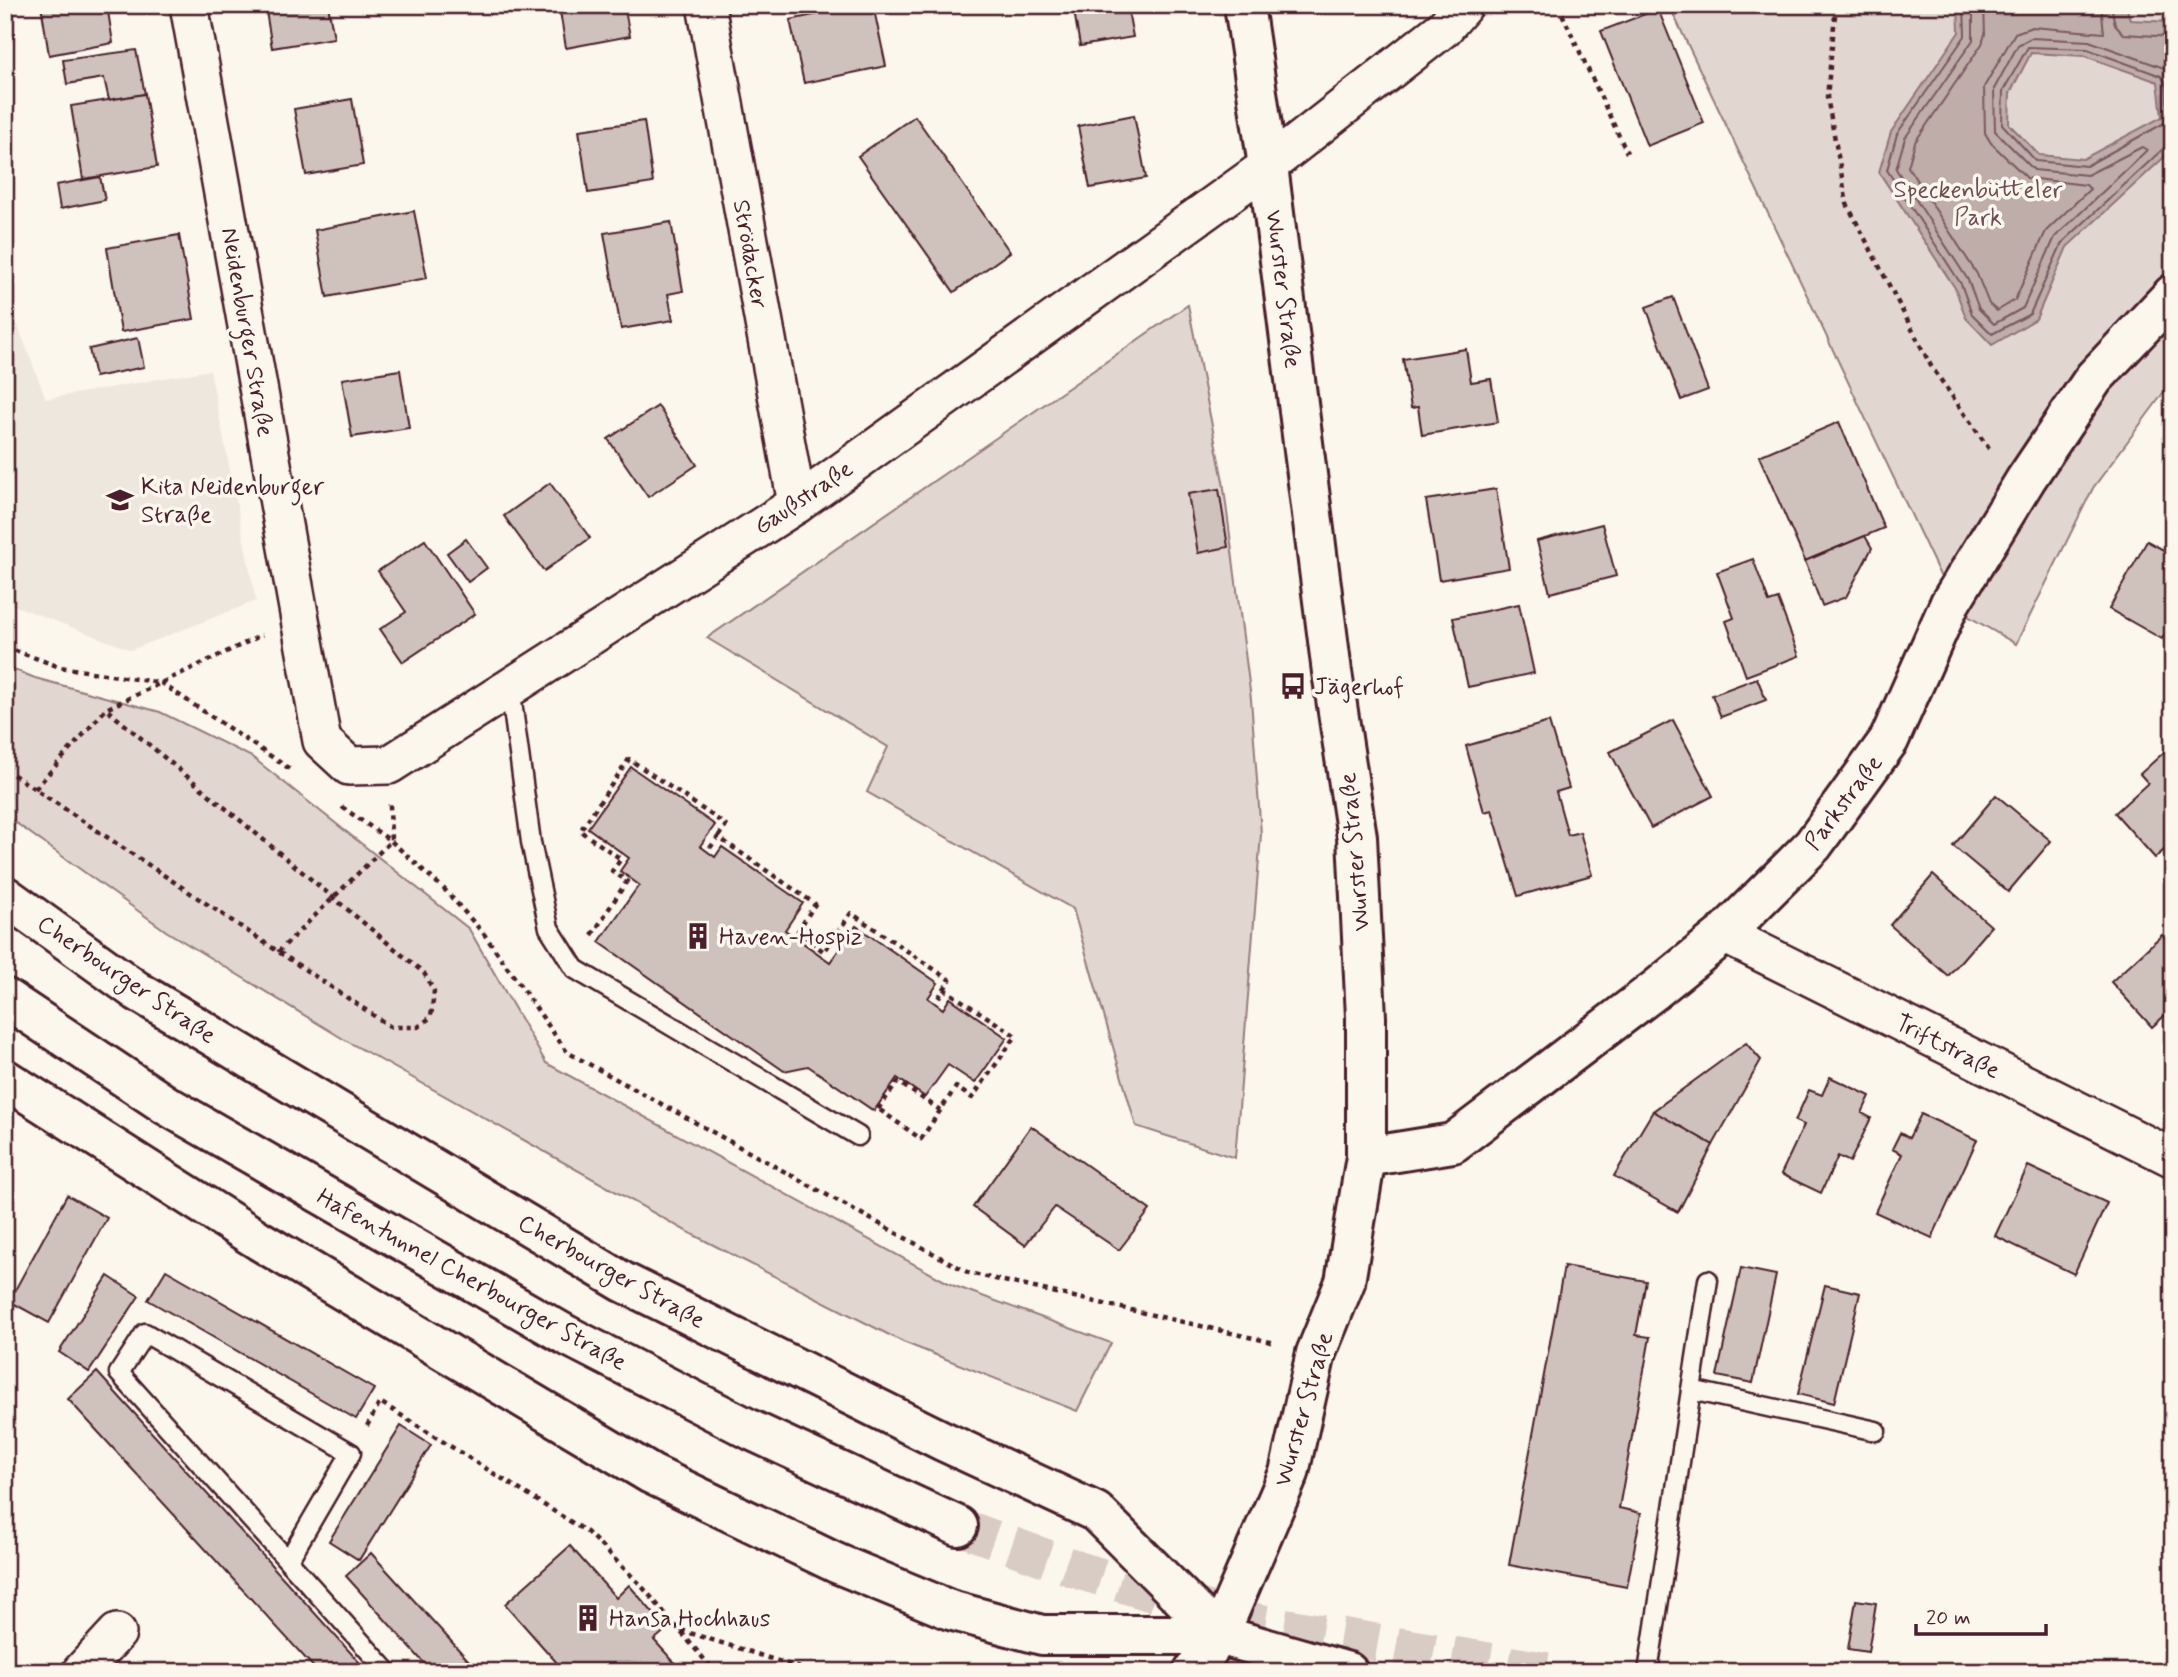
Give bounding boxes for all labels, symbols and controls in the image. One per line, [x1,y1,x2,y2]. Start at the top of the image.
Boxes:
park label: Speckenbütteler Park [1893,175,2063,234]
street label: Strödacker [725,197,774,311]
street label: Wurster Straße [1257,208,1308,370]
street label: Neidenburger Straße [210,225,280,440]
street label: Gaußstraße [748,454,859,543]
place label: Kita Neidenburger Straße [141,472,325,531]
school or university icon: Kita Neidenburger Straße [105,485,135,515]
bus stop icon: Jägerhof [1278,671,1308,701]
place label: Jägerhof [1314,672,1404,703]
street label: Parkstraße [1798,749,1890,857]
street label: Wurster Straße [1333,771,1378,933]
street label: Cherbourger Straße [30,909,222,1053]
building icon: Haven-Hospiz [683,921,713,951]
place label: Haven-Hospiz [719,922,863,953]
street label: Triftstraße [1890,1008,2005,1087]
street label: Hafentunnel Cherbourger Straße [310,1182,632,1380]
street label: Cherbourger Straße [511,1208,710,1338]
street label: Wurster Straße [1268,1328,1341,1490]
scale bar [1916,1593,2045,1637]
building icon: Hansa Hochhaus [573,1603,603,1633]
place label: Hansa Hochhaus [609,1604,771,1635]
text: 20 m [1926,1604,1971,1632]

